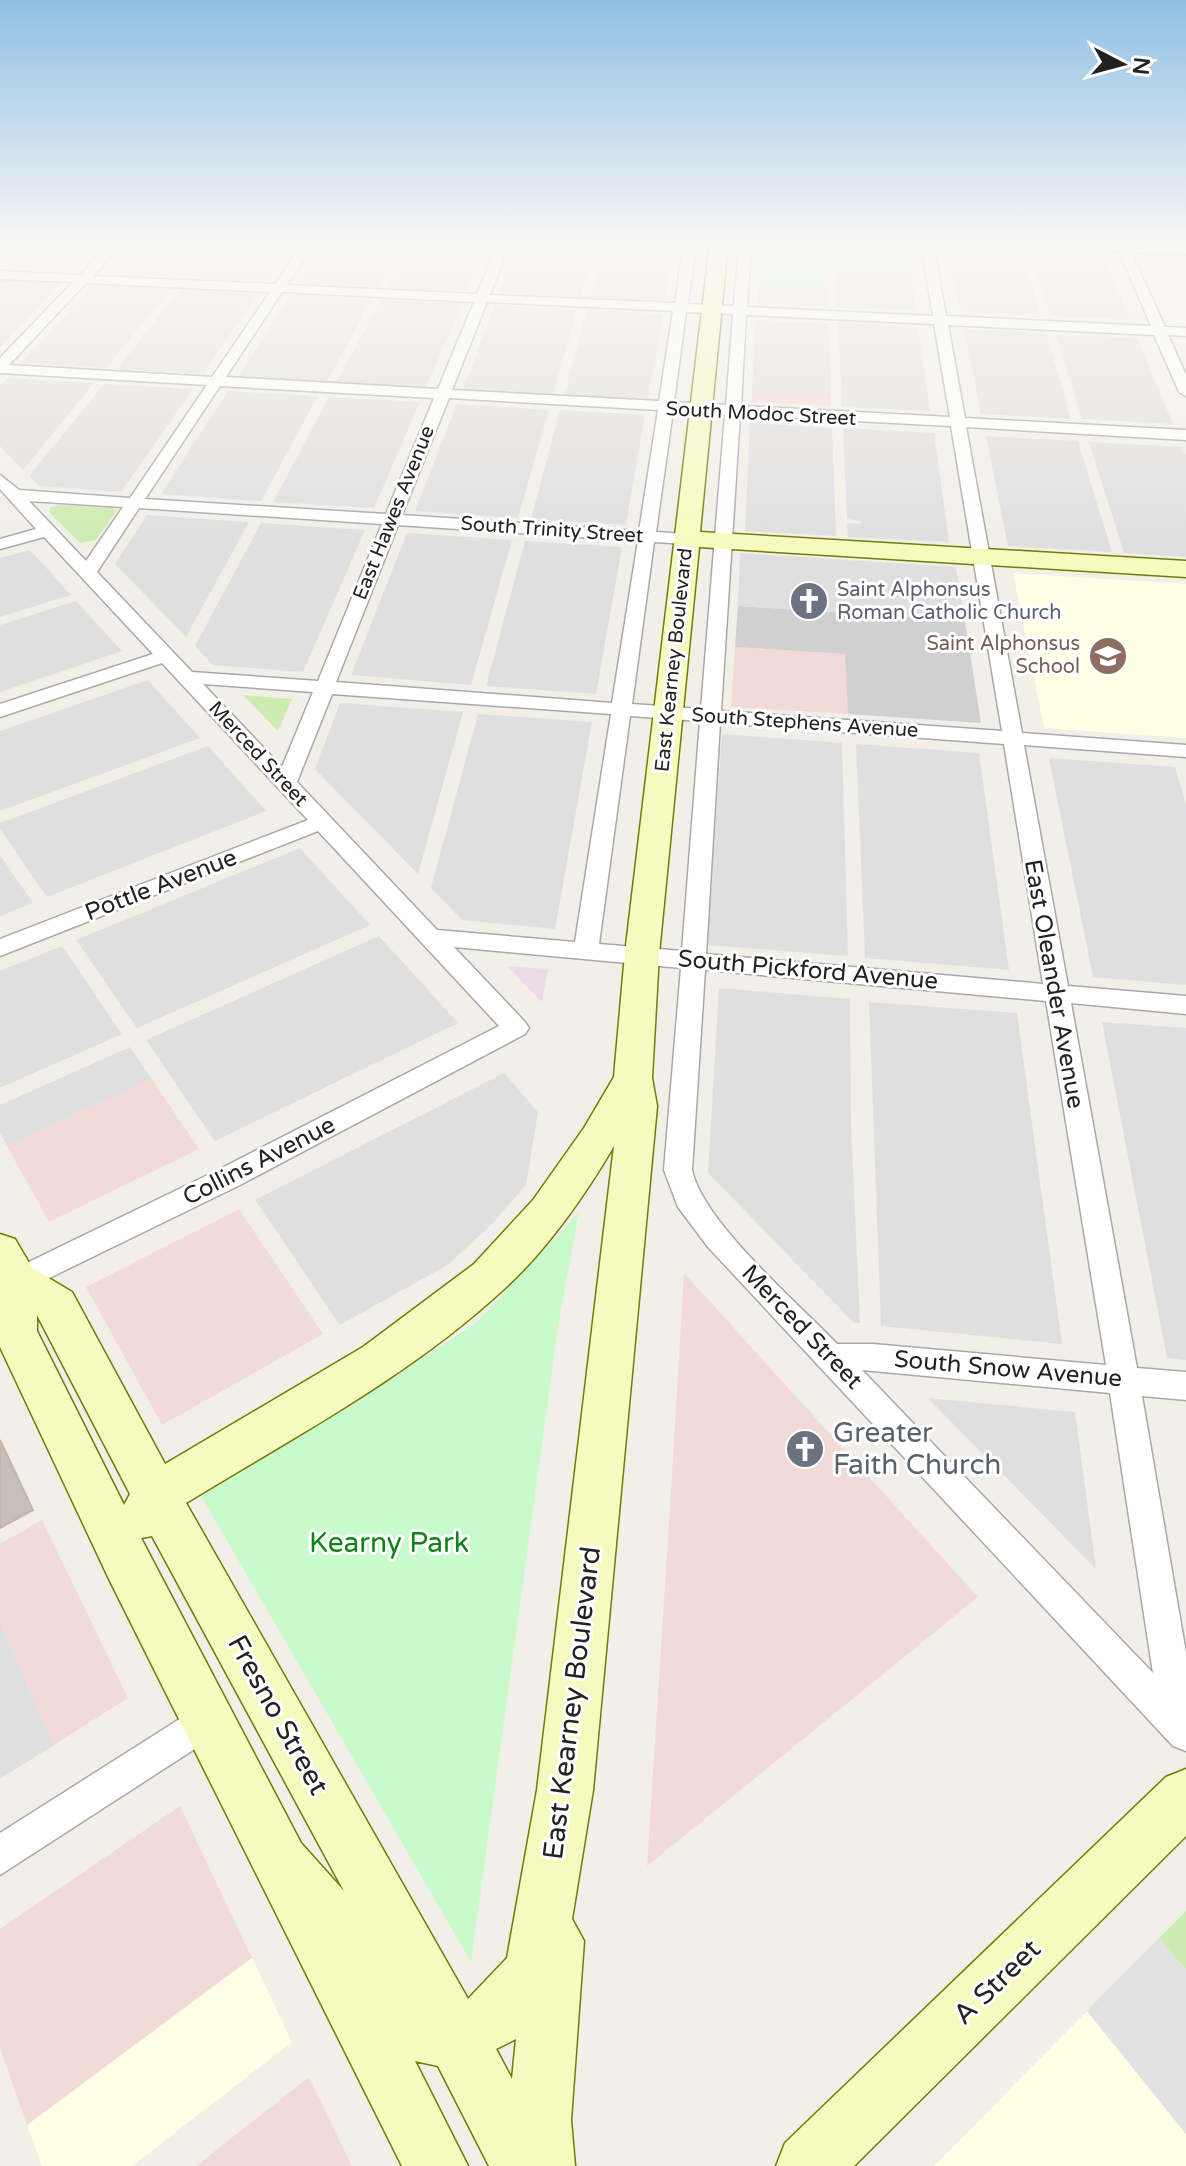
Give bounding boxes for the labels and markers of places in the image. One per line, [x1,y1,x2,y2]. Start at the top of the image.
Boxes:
place label: Saint Alphonsus Roman Catholic Church [837,578,1061,625]
church icon: Saint Alphonsus Roman Catholic Church [788,580,830,622]
place label: Saint Alphonsus School [926,632,1080,679]
school or university icon: Saint Alphonsus School [1087,635,1129,677]
place label: Greater Faith Church [833,1416,1001,1482]
church icon: Greater Faith Church [784,1428,826,1470]

